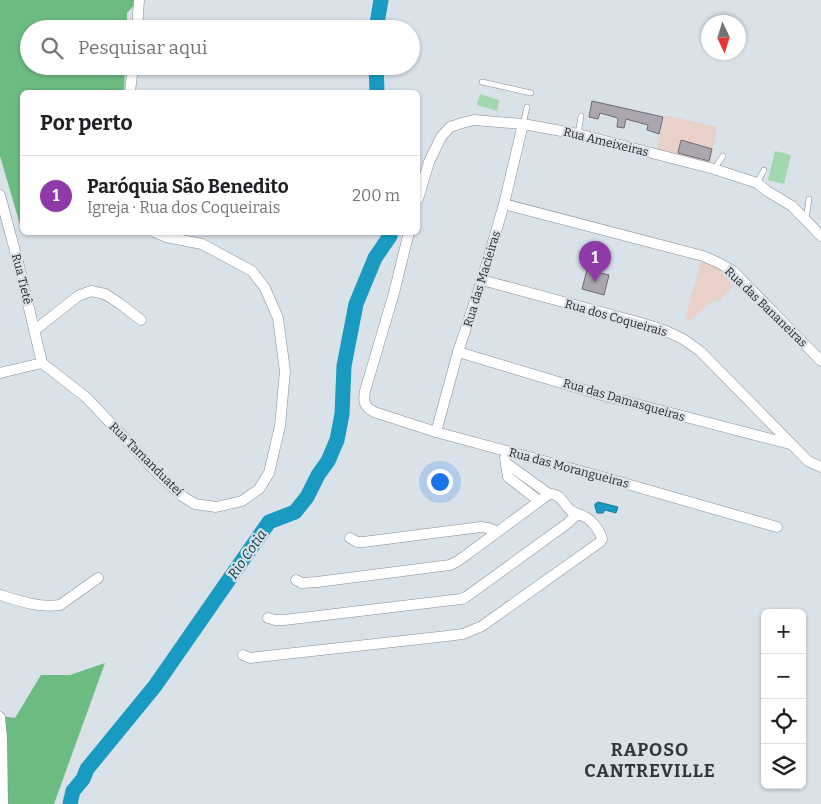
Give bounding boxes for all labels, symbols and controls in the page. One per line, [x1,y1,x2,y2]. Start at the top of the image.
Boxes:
north arrow [701,15,746,60]
search box [20,20,420,75]
icon: search [38,34,66,62]
text: Pesquisar aqui [78,36,207,59]
text: Por perto [40,110,133,136]
street label: Rua Ameixeiras [562,125,650,159]
text: Paróquia São Benedito [87,175,289,198]
text: 1 [53,186,59,205]
text: 200 m [352,186,400,205]
text: Igreja · Rua dos Coqueirais [87,198,280,217]
street label: Rua das Macieiras [461,229,503,329]
pin: 1 [579,241,611,282]
street label: Rua Tietê [9,252,35,306]
street label: Rua das Bananeiras [722,264,810,350]
street label: Rua dos Coqueirais [563,297,669,339]
street label: Rua das Damasqueiras [561,376,687,424]
street label: Rua Tamanduateí [106,419,186,499]
street label: Rua das Morangueiras [507,445,631,491]
your location [427,469,453,495]
water label: Rio Cotia [224,526,271,582]
map controls [761,609,806,789]
button: + [761,609,806,654]
button: − [761,654,806,699]
button: locate [761,699,806,744]
district label: RAPOSO CANTREVILLE [584,739,716,782]
button: layers [761,744,806,789]

